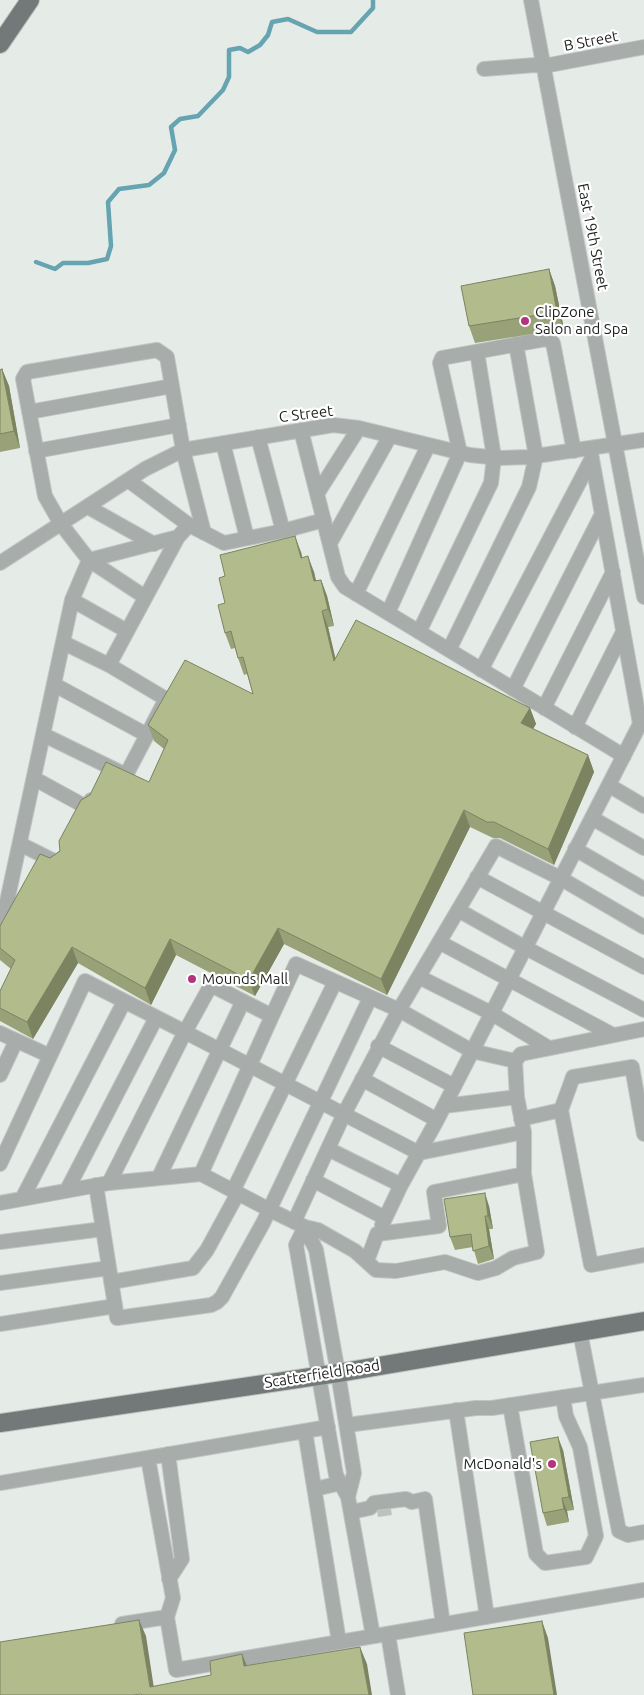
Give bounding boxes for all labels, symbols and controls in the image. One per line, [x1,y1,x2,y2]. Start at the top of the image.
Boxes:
street label: B Street [562,27,620,55]
street label: East 19th Street [574,182,612,292]
place label: ClipZone Salon and Spa [535,303,628,338]
marker: ClipZone Salon and Spa [519,315,531,327]
street label: C Street [278,402,334,426]
place label: Mounds Mall [202,970,288,988]
marker: Mounds Mall [186,973,198,985]
street label: Scatterfield Road [263,1356,381,1392]
place label: McDonald's [464,1455,542,1473]
marker: McDonald's [546,1458,558,1470]

